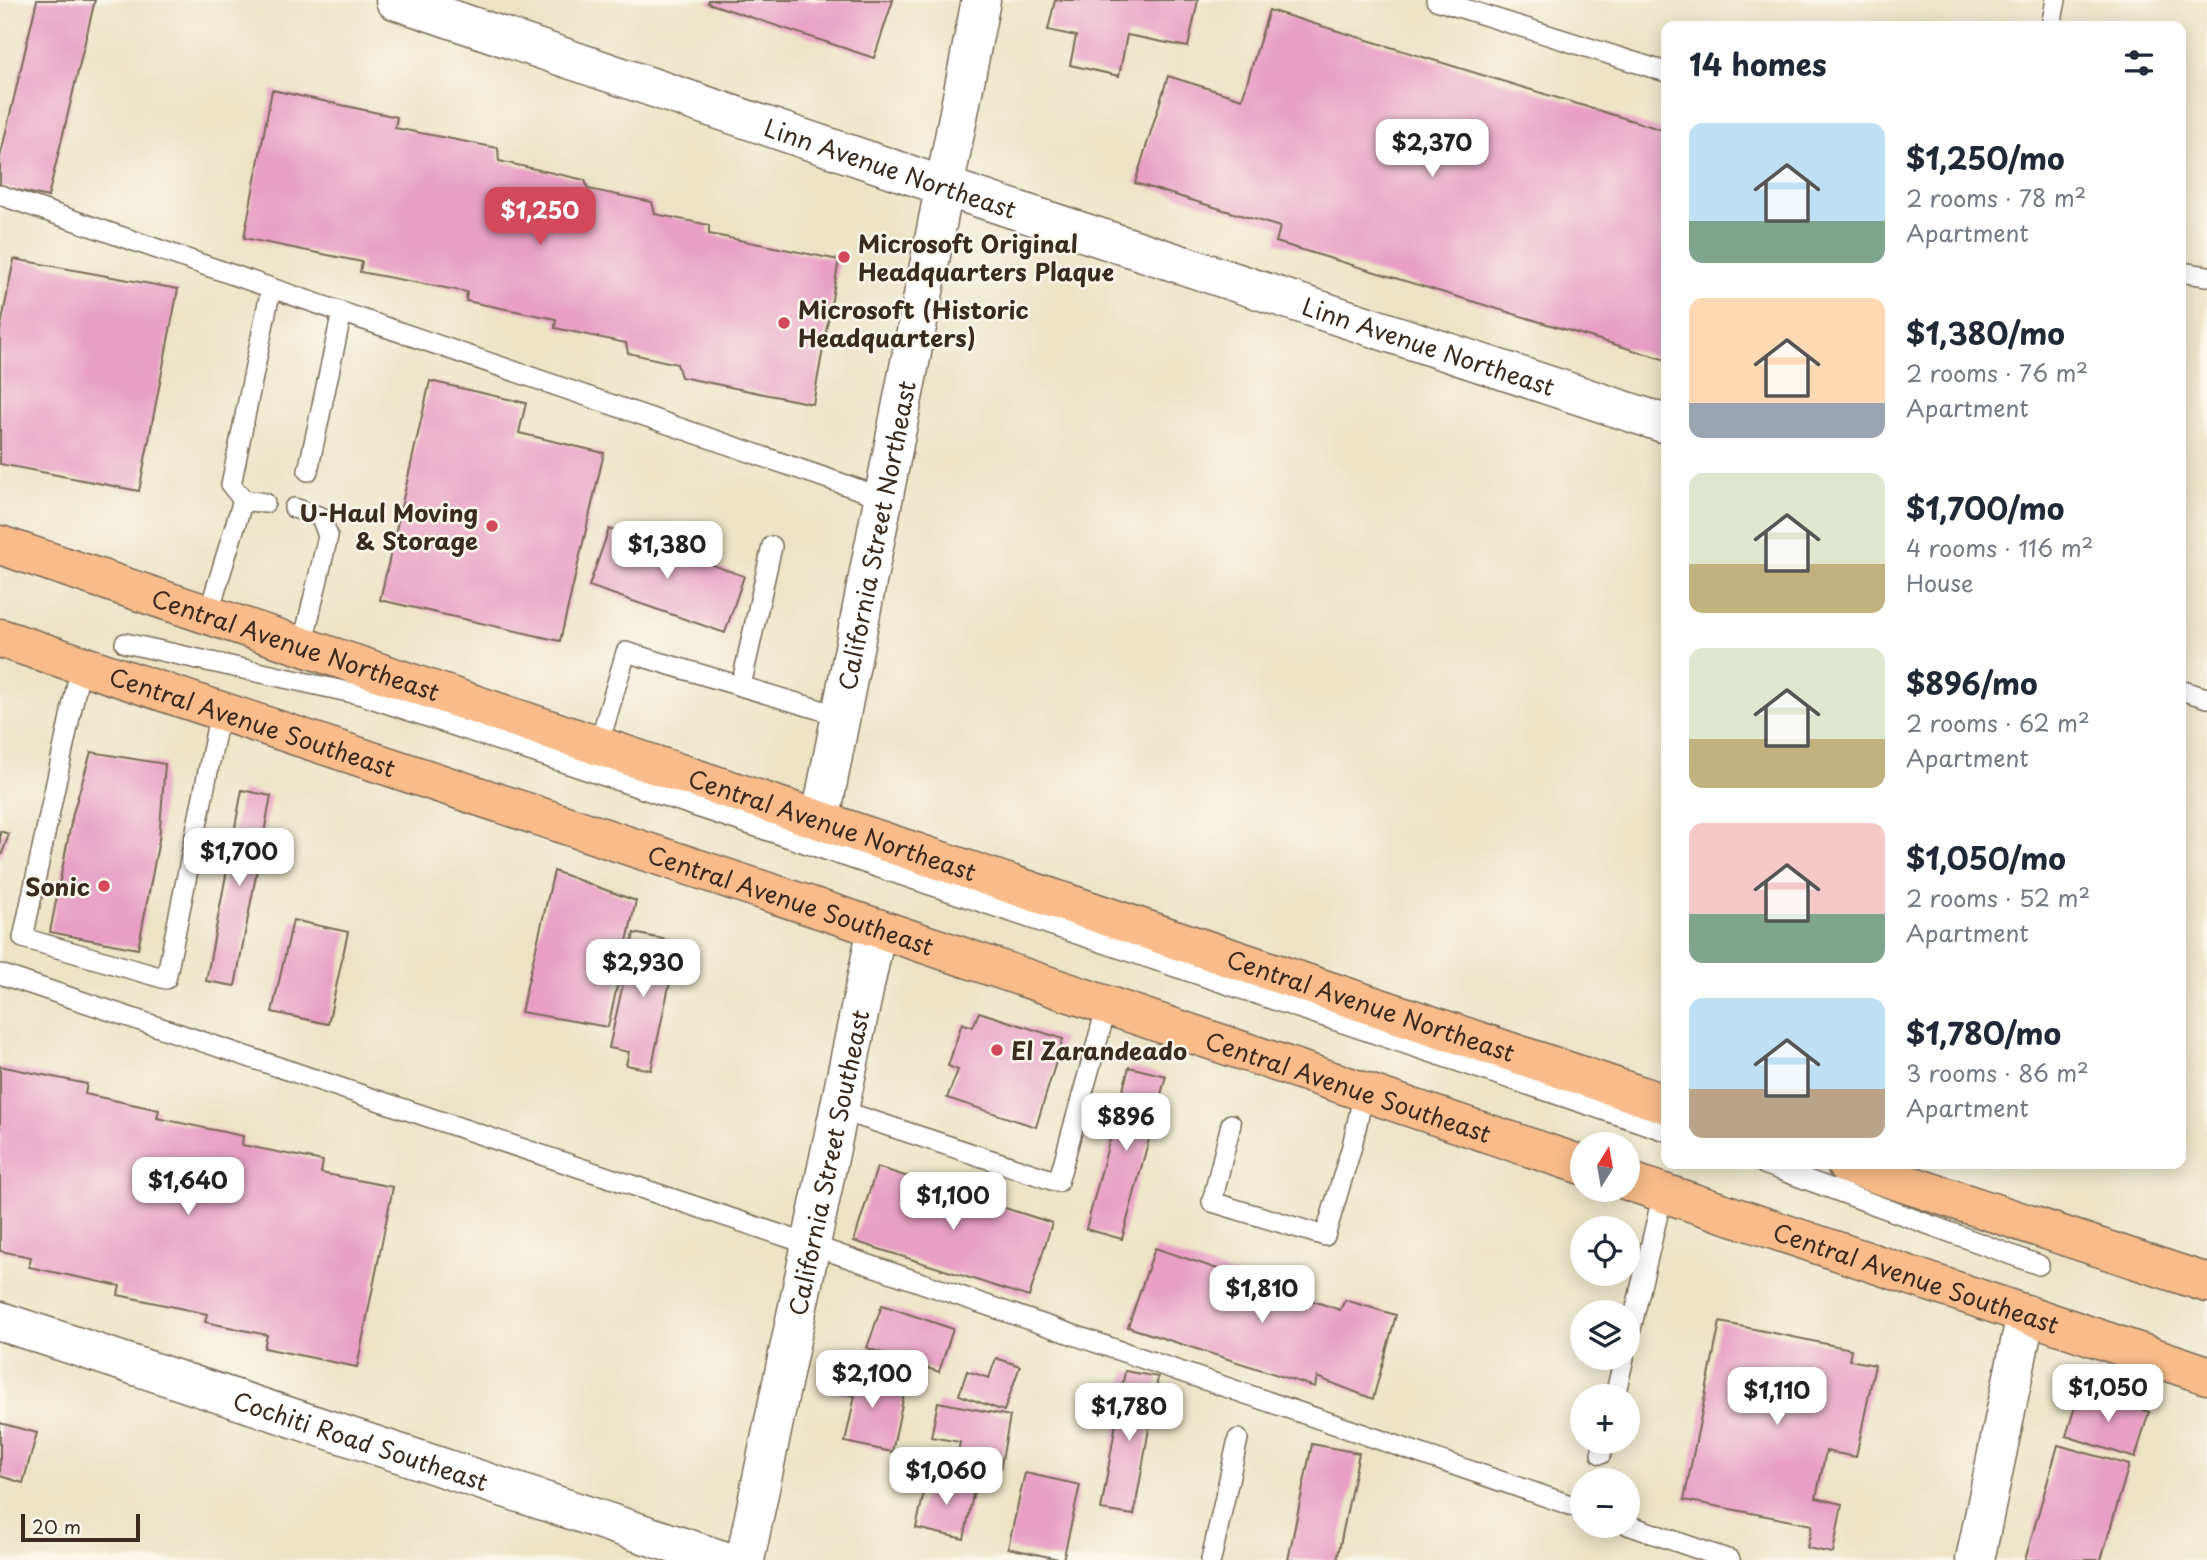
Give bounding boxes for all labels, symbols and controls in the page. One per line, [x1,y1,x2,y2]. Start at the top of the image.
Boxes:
text: 14 homes [1689,41,1827,86]
icon: filters [2120,44,2158,82]
street label: Linn Avenue Northeast [760,109,1021,227]
pin: $2,370 [1375,120,1489,179]
text: $2,370 [1392,124,1472,159]
text: $1,250/mo [1906,135,2065,180]
icon: home [1745,151,1829,235]
text: 2 rooms · 78 m² [1906,180,2086,215]
pin: $1,250 [483,188,597,247]
text: $1,250 [501,192,579,227]
text: Apartment [1906,215,2029,250]
place label: Microsoft Original Headquarters Plaque [858,225,1114,289]
marker: Microsoft Original Headquarters Plaque [836,249,852,265]
street label: Linn Avenue Northeast [1298,288,1560,404]
place label: Microsoft (Historic Headquarters) [798,291,1029,355]
text: $1,380/mo [1906,310,2065,355]
marker: Microsoft (Historic Headquarters) [776,315,792,331]
icon: home [1745,326,1829,410]
text: 2 rooms · 76 m² [1906,355,2088,390]
street label: California Street Northeast [828,378,924,693]
text: Apartment [1906,390,2029,425]
text: $1,700/mo [1906,485,2064,530]
place label: U-Haul Moving & Storage [299,494,478,558]
icon: home [1745,501,1829,585]
marker: U-Haul Moving & Storage [484,518,500,534]
pin: $1,380 [610,522,724,581]
text: $1,380 [628,526,706,561]
text: 4 rooms · 116 m² [1906,530,2093,565]
text: House [1906,565,1973,600]
street label: Central Avenue Northeast [147,579,445,709]
street label: Central Avenue Southeast [105,657,400,786]
text: $896/mo [1906,660,2038,705]
icon: home [1745,676,1829,760]
text: 2 rooms · 62 m² [1906,705,2090,740]
text: Apartment [1906,740,2029,775]
street label: Central Avenue Northeast [684,759,981,889]
pin: $1,700 [182,828,296,888]
text: $1,700 [200,833,278,868]
street label: Central Avenue Southeast [643,835,939,964]
text: $1,050/mo [1906,835,2066,880]
icon: home [1745,851,1829,935]
place label: Sonic [25,868,90,904]
marker: Sonic [96,878,112,894]
text: 2 rooms · 52 m² [1906,880,2090,915]
text: Apartment [1906,915,2029,950]
pin: $2,930 [586,940,700,999]
street label: Central Avenue Northeast [1222,940,1520,1070]
text: $2,930 [602,944,684,979]
street label: California Street Southeast [779,1006,877,1319]
text: $1,780/mo [1906,1010,2061,1055]
street label: Central Avenue Southeast [1201,1022,1496,1151]
icon: home [1745,1026,1829,1110]
place label: El Zarandeado [1011,1032,1187,1068]
marker: El Zarandeado [989,1042,1005,1058]
text: 3 rooms · 86 m² [1906,1055,2089,1090]
text: Apartment [1906,1090,2029,1125]
pin: $896 [1085,1094,1167,1153]
text: $896 [1097,1098,1155,1133]
north arrow [1570,1132,1640,1202]
map controls [1570,1132,1640,1538]
pin: $1,640 [131,1158,245,1217]
text: $1,640 [148,1162,228,1197]
pin: $1,100 [896,1172,1010,1232]
text: $1,100 [916,1177,990,1212]
street label: Central Avenue Southeast [1769,1213,2064,1342]
button: locate [1570,1216,1640,1286]
pin: $1,810 [1205,1266,1319,1325]
text: $1,810 [1226,1270,1298,1305]
button: layers [1570,1300,1640,1370]
pin: $2,100 [815,1350,929,1410]
text: $2,100 [832,1355,912,1390]
pin: $1,050 [2051,1364,2165,1424]
pin: $1,110 [1720,1368,1834,1427]
text: $1,050 [2068,1369,2148,1404]
text: $1,110 [1744,1372,1810,1407]
street label: Cochiti Road Southeast [228,1381,493,1499]
pin: $1,780 [1072,1384,1186,1443]
button: + [1570,1384,1640,1454]
text: $1,780 [1091,1388,1167,1423]
pin: $1,060 [889,1448,1003,1507]
text: $1,060 [905,1452,987,1487]
button: − [1570,1468,1640,1538]
scale bar [21,1511,140,1543]
text: 20 m [32,1512,81,1540]

